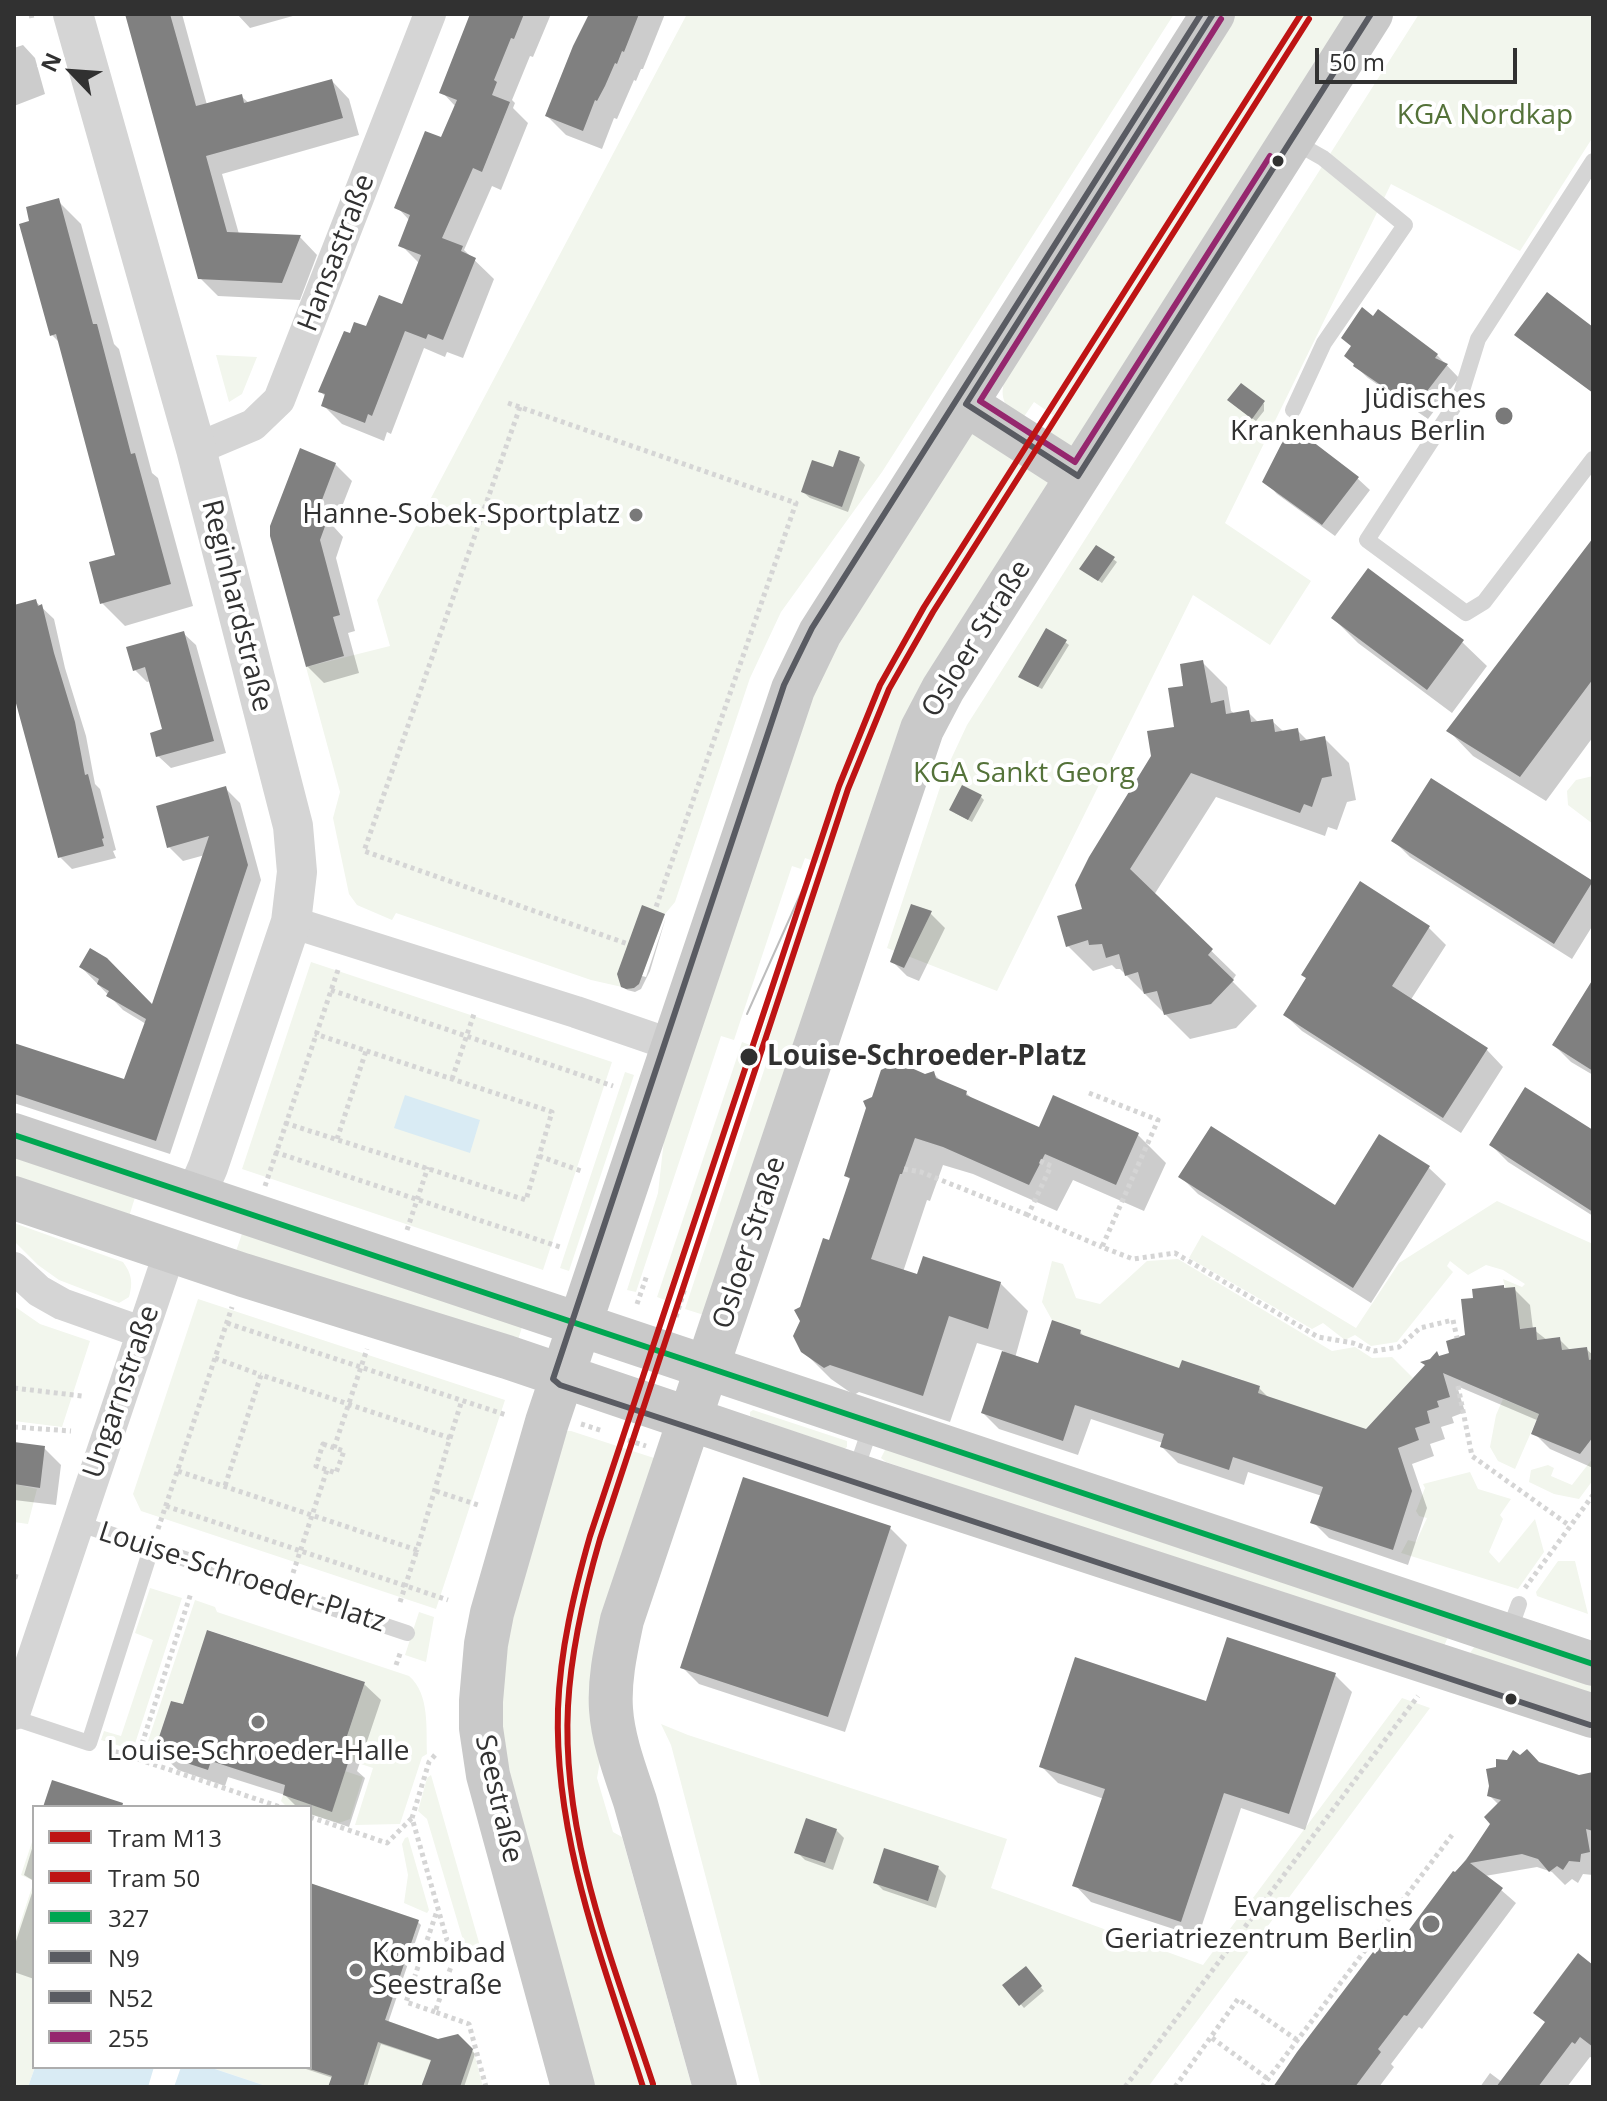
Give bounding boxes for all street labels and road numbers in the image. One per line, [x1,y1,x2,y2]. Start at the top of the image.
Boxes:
street label: Hansastraße [292,170,382,336]
street label: Reginhardstraße [193,497,279,715]
street label: Osloer Straße [915,554,1039,724]
street label: Osloer Straße [706,1153,794,1333]
street label: Ungarnstraße [77,1301,167,1483]
street label: Louise-Schroeder-Platz [94,1516,390,1640]
street label: Seestraße [467,1732,529,1866]

